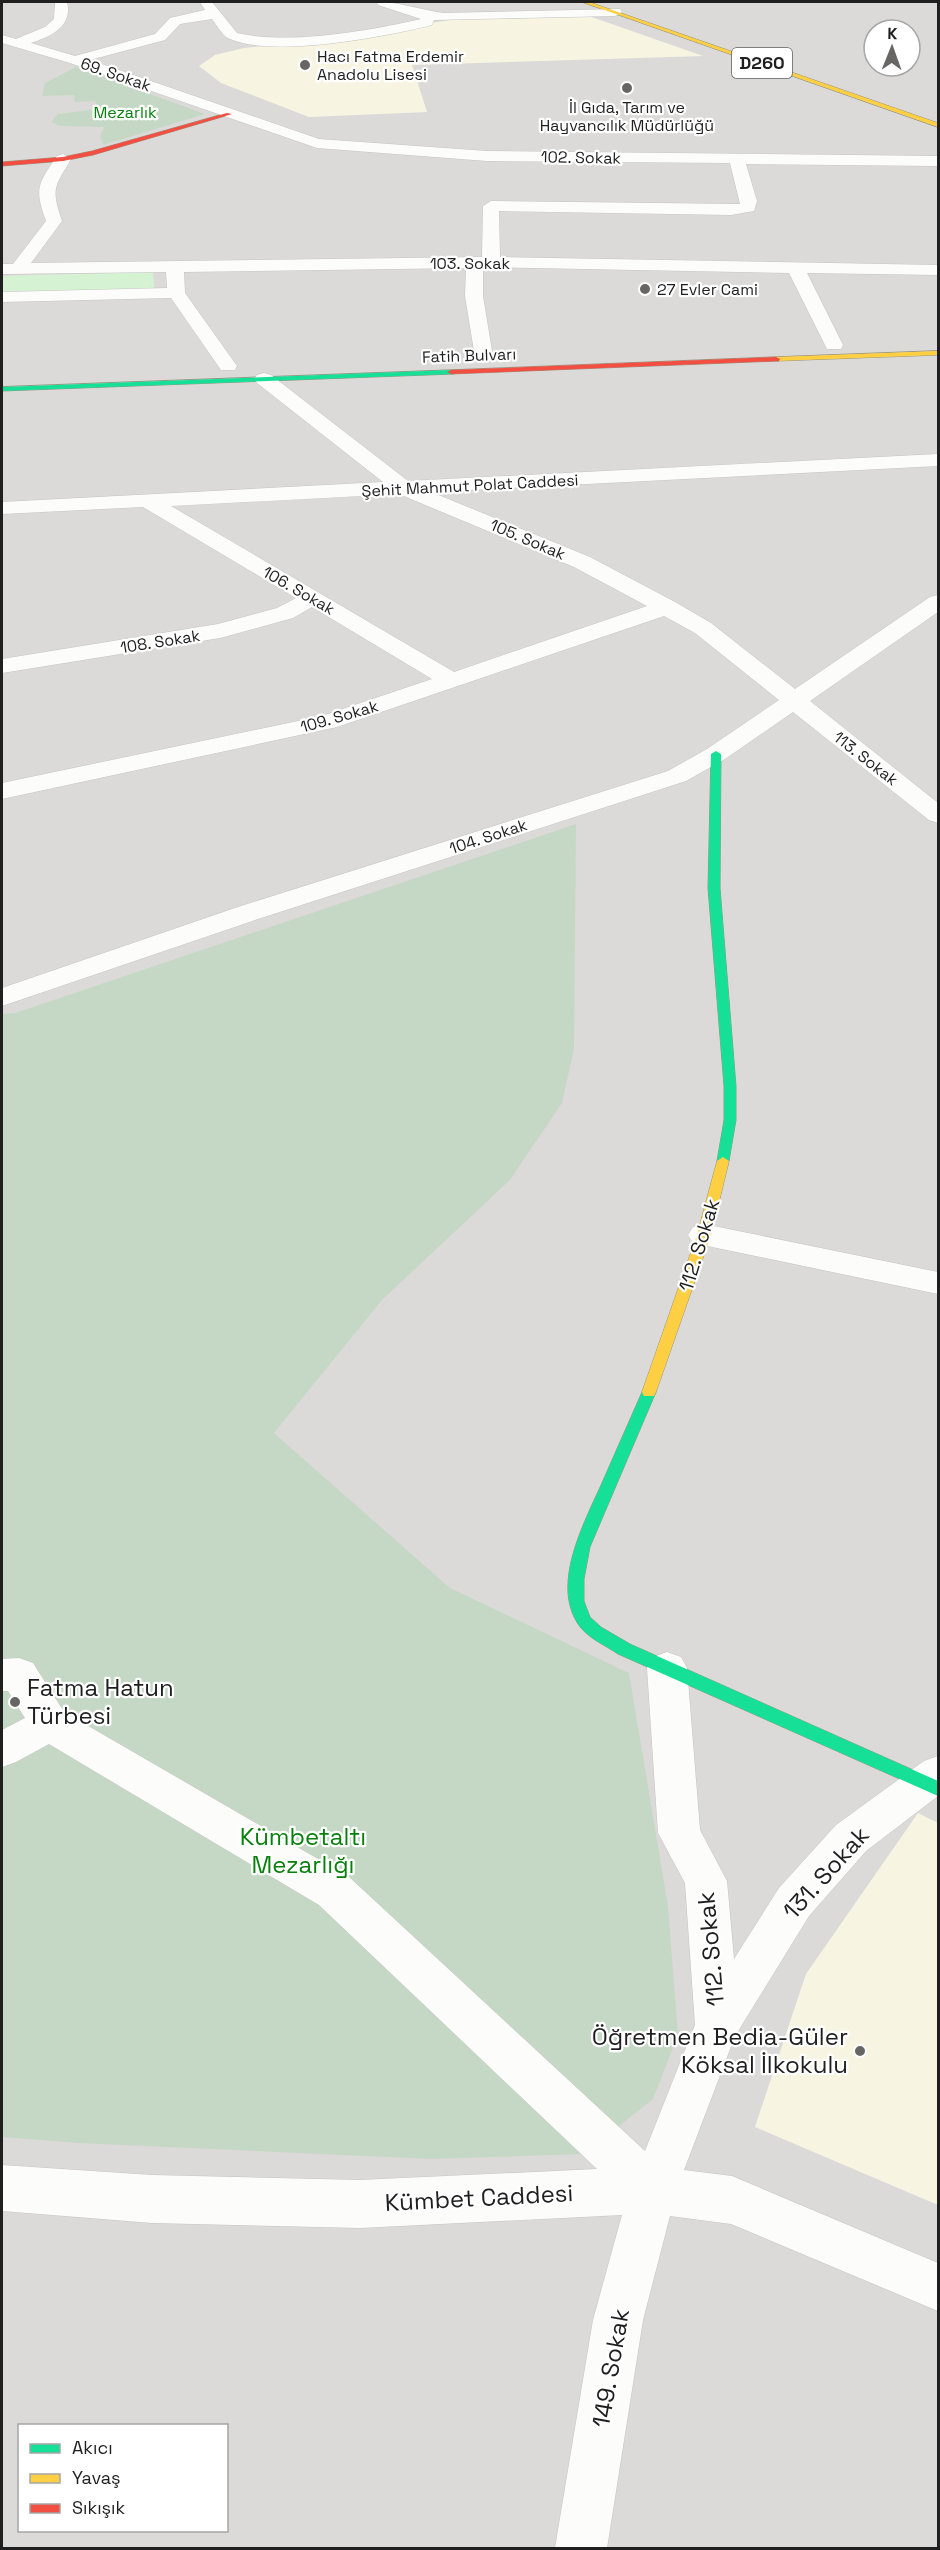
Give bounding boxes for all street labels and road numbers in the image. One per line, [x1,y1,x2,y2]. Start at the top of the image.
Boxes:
road number: D260 [732,48,792,78]
street label: 69. Sokak [78,53,154,96]
street label: 102. Sokak [541,146,622,169]
street label: 103. Sokak [430,253,510,274]
street label: Fatih Bulvarı [422,343,516,368]
street label: Şehit Mahmut Polat Caddesi [361,469,579,502]
street label: 105. Sokak [487,514,569,565]
street label: 106. Sokak [259,561,339,620]
street label: 108. Sokak [119,625,202,658]
street label: 109. Sokak [298,695,381,738]
street label: 113. Sokak [829,727,903,790]
street label: 104. Sokak [447,814,530,859]
street label: 112. Sokak [673,1195,725,1295]
street label: 131. Sokak [776,1820,876,1926]
street label: 112. Sokak [690,1890,731,2008]
street label: Kümbet Caddesi [384,2177,574,2218]
street label: 149. Sokak [585,2306,636,2430]

